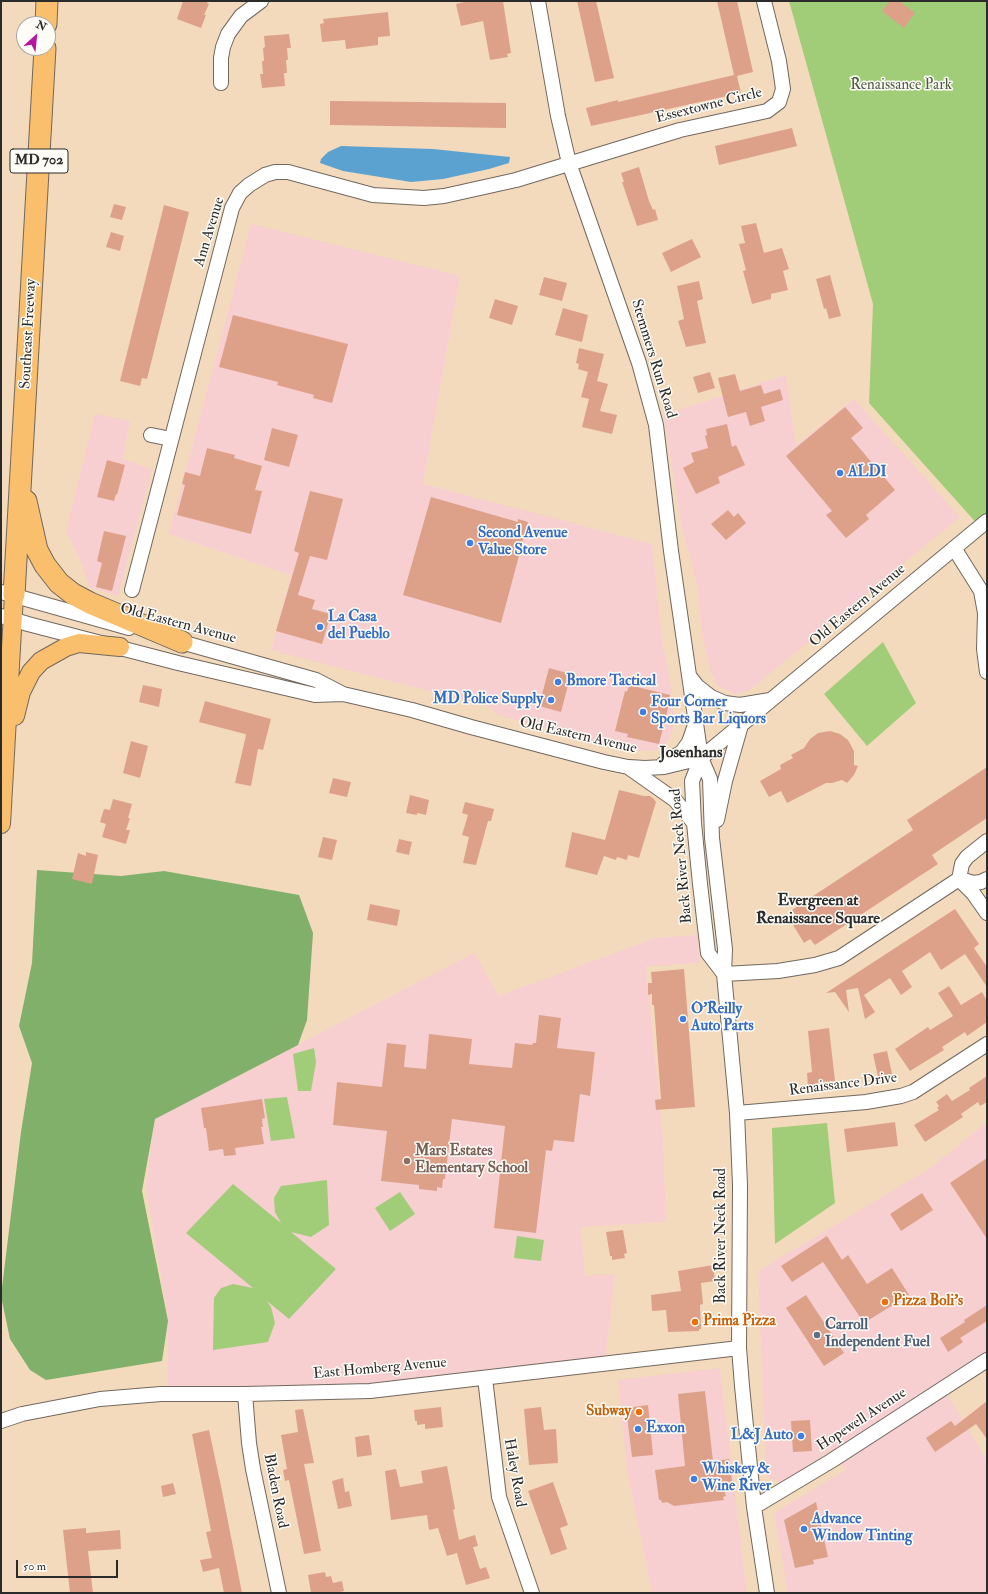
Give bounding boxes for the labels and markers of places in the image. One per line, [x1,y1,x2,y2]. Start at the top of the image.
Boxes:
place label: ALDI [848,464,887,482]
marker: ALDI [835,468,845,478]
place label: Second Avenue Value Store [478,525,567,560]
marker: Second Avenue Value Store [465,538,475,548]
place label: La Casa del Pueblo [328,609,390,644]
marker: La Casa del Pueblo [315,622,325,632]
place label: Bmore Tactical [566,673,656,691]
marker: Bmore Tactical [553,677,563,687]
place label: MD Police Supply [433,691,543,709]
place label: Four Corner Sports Bar Liquors [651,694,766,729]
marker: MD Police Supply [546,695,556,705]
marker: Four Corner Sports Bar Liquors [638,707,648,717]
place label: O'Reilly Auto Parts [691,1001,754,1036]
marker: O'Reilly Auto Parts [678,1014,688,1024]
place label: Mars Estates Elementary School [415,1143,528,1178]
marker: Mars Estates Elementary School [402,1156,412,1166]
place label: Pizza Boli's [893,1293,963,1311]
marker: Pizza Boli's [880,1297,890,1307]
place label: Prima Pizza [703,1313,776,1331]
marker: Prima Pizza [690,1317,700,1327]
place label: Carroll Independent Fuel [825,1317,930,1352]
marker: Carroll Independent Fuel [812,1330,822,1340]
place label: Subway [586,1403,631,1421]
marker: Subway [634,1407,644,1417]
place label: Exxon [646,1420,685,1438]
marker: Exxon [633,1424,643,1434]
place label: L&J Auto [731,1427,793,1445]
marker: L&J Auto [796,1431,806,1441]
place label: Whiskey & Wine River [702,1461,771,1496]
marker: Whiskey & Wine River [689,1474,699,1484]
place label: Advance Window Tinting [812,1511,912,1546]
marker: Advance Window Tinting [799,1524,809,1534]

